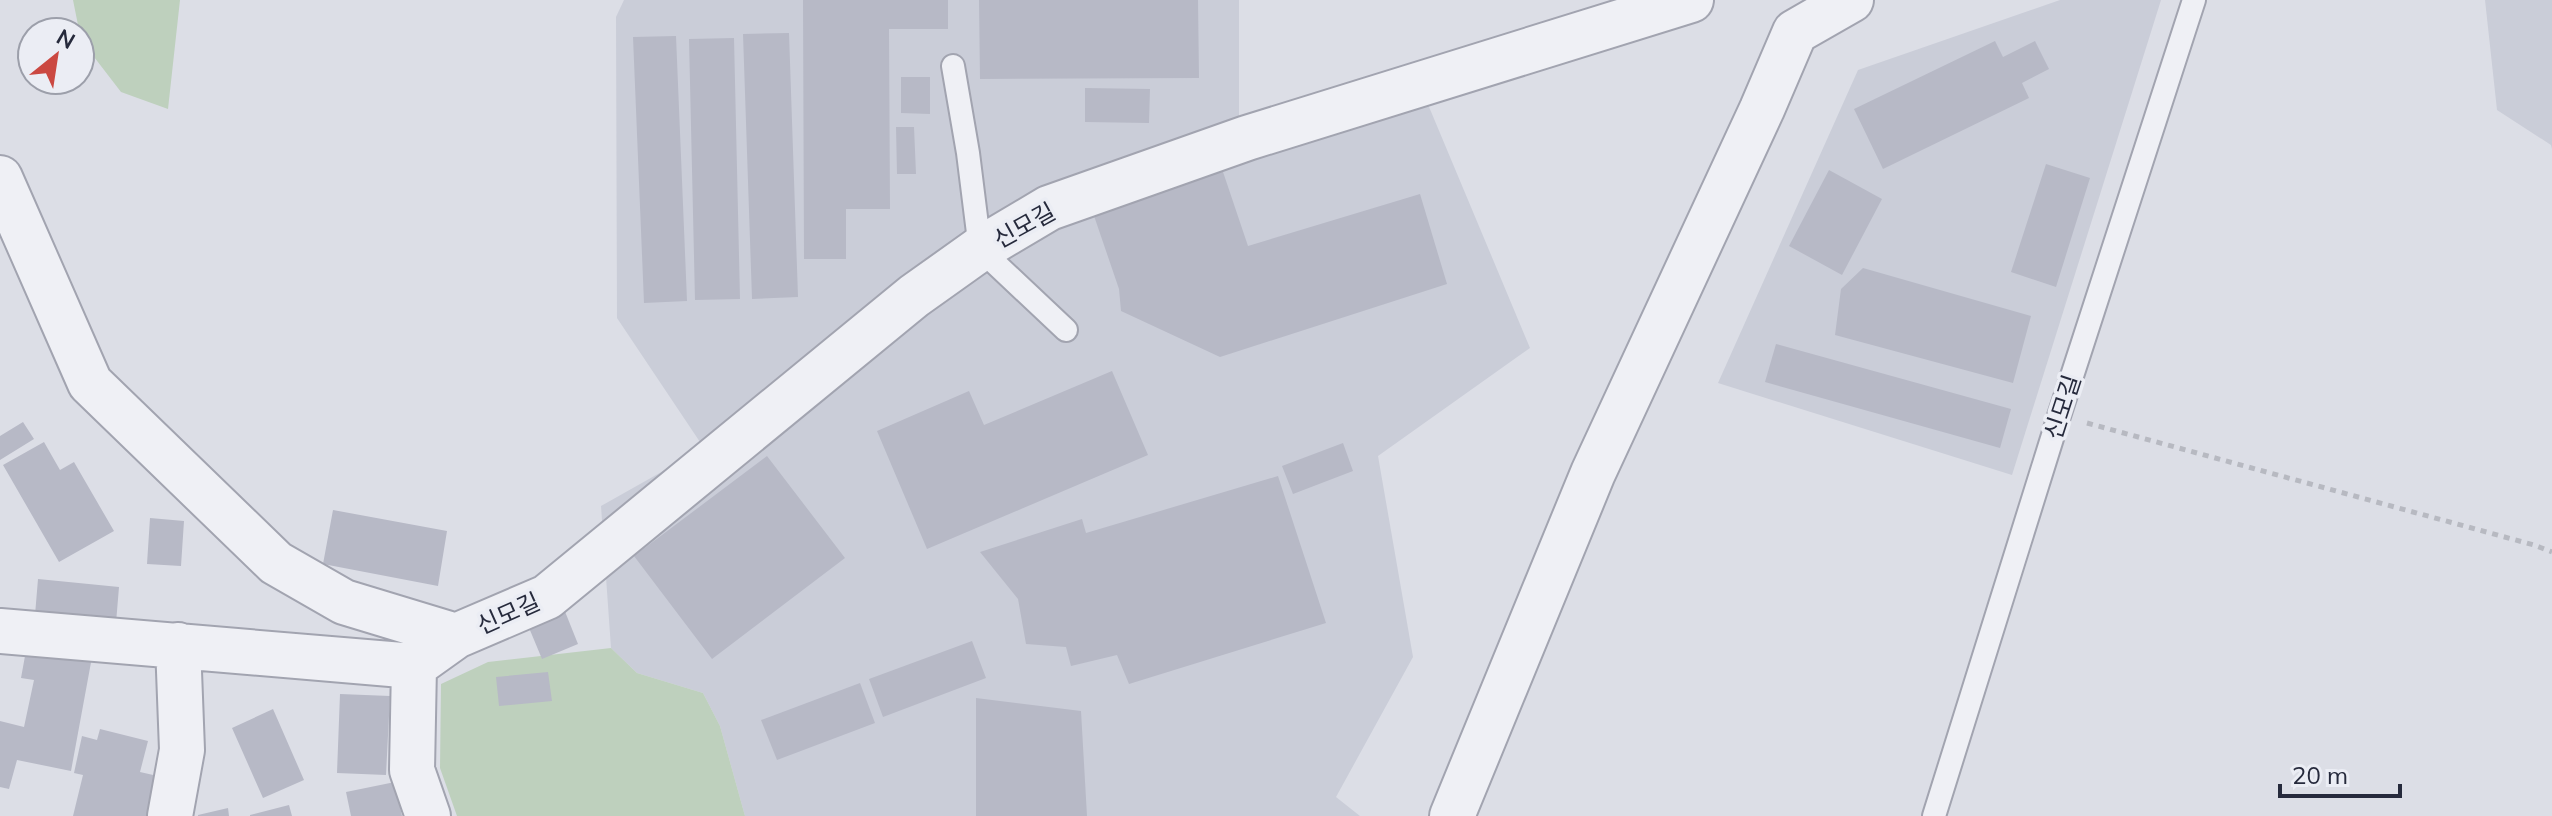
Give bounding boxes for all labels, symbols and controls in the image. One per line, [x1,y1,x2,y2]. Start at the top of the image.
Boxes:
north arrow [16,16,96,96]
text: N [52,22,80,55]
street label: 신모길 [988,196,1060,254]
street label: 신모길 [2037,371,2087,443]
street label: 신모길 [472,586,544,640]
scale bar [2280,748,2400,798]
text: 20 m [2292,760,2348,790]

